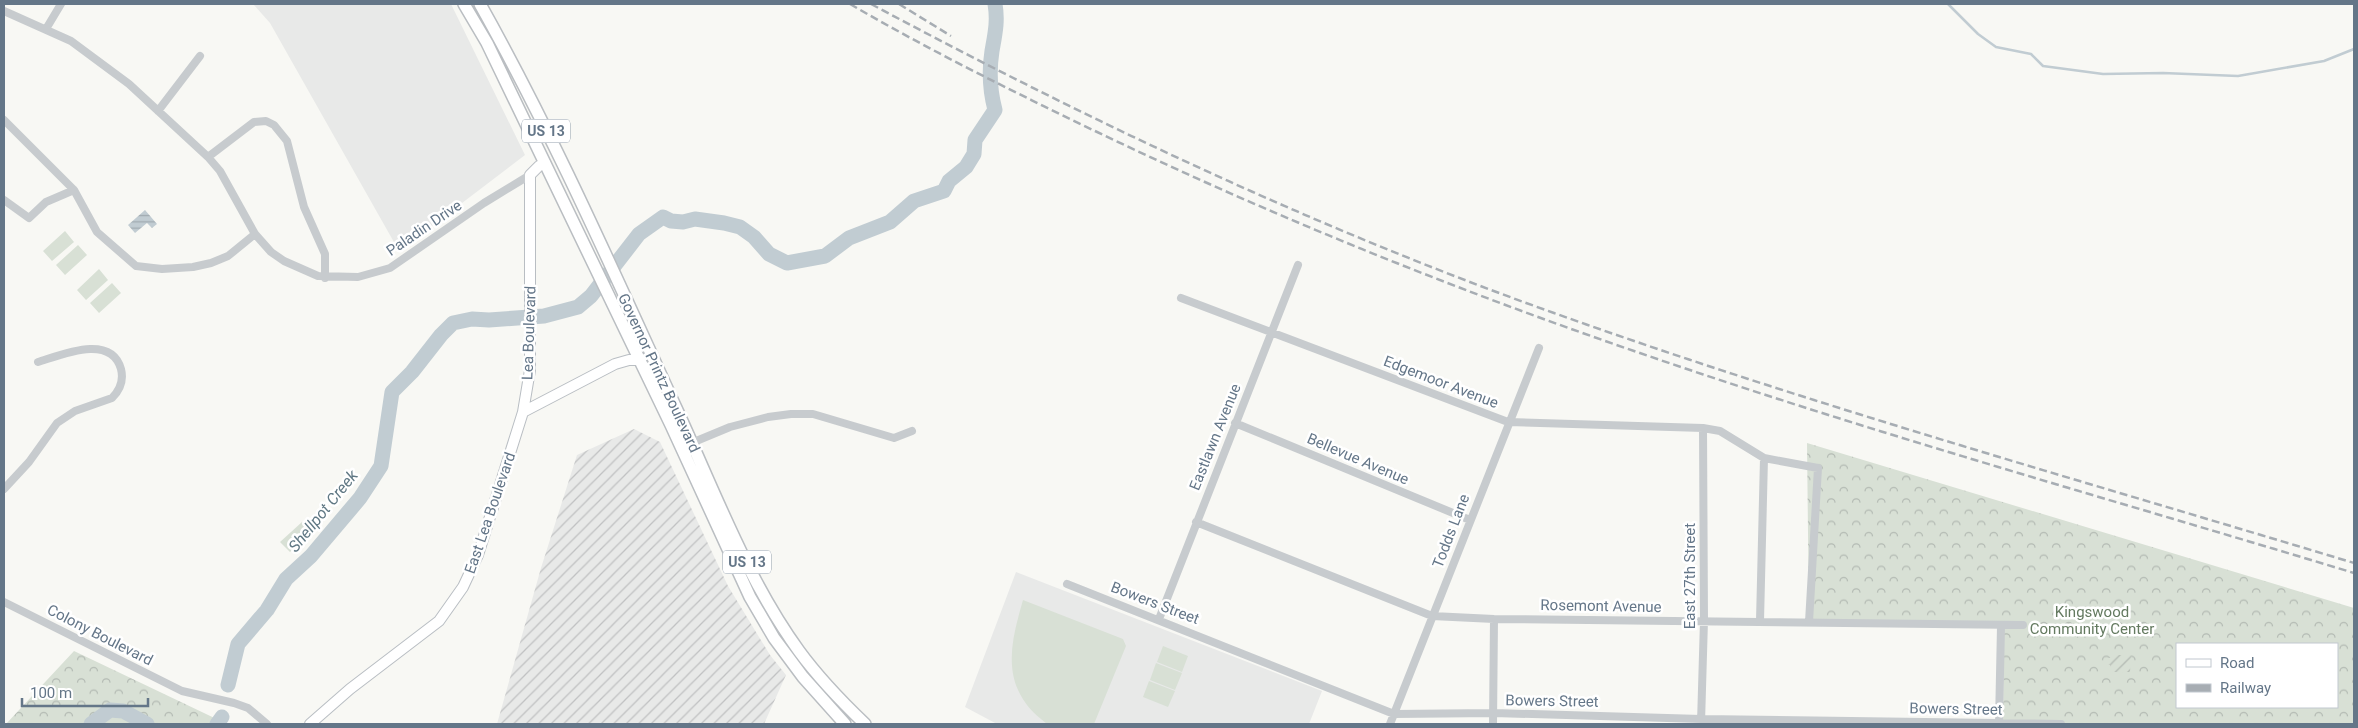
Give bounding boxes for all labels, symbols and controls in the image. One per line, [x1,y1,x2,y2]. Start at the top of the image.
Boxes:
road number: US 13 [522,120,570,142]
street label: Paladin Drive [383,196,465,260]
street label: Lea Boulevard [518,286,540,380]
street label: Governor Printz Boulevard [614,291,704,455]
street label: Edgemoor Avenue [1381,352,1501,412]
street label: Eastlawn Avenue [1185,381,1245,493]
street label: Bellevue Avenue [1304,429,1412,489]
street label: East Lea Boulevard [461,450,519,576]
water label: Shellpot Creek [284,465,362,556]
street label: Todds Lane [1429,491,1473,570]
street label: East 27th Street [1681,523,1699,629]
road number: US 13 [723,550,771,574]
street label: Bowers Street [1108,578,1202,628]
street label: Rosemont Avenue [1540,596,1662,616]
street label: Colony Boulevard [44,601,156,669]
park label: Kingswood Community Center [2030,603,2154,638]
legend [2176,643,2338,708]
text: Road [2220,654,2254,672]
scale bar [22,676,149,708]
text: Railway [2220,679,2271,697]
text: 100 m [30,684,72,702]
street label: Bowers Street [1505,691,1599,711]
street label: Bowers Street [1909,699,2003,719]

